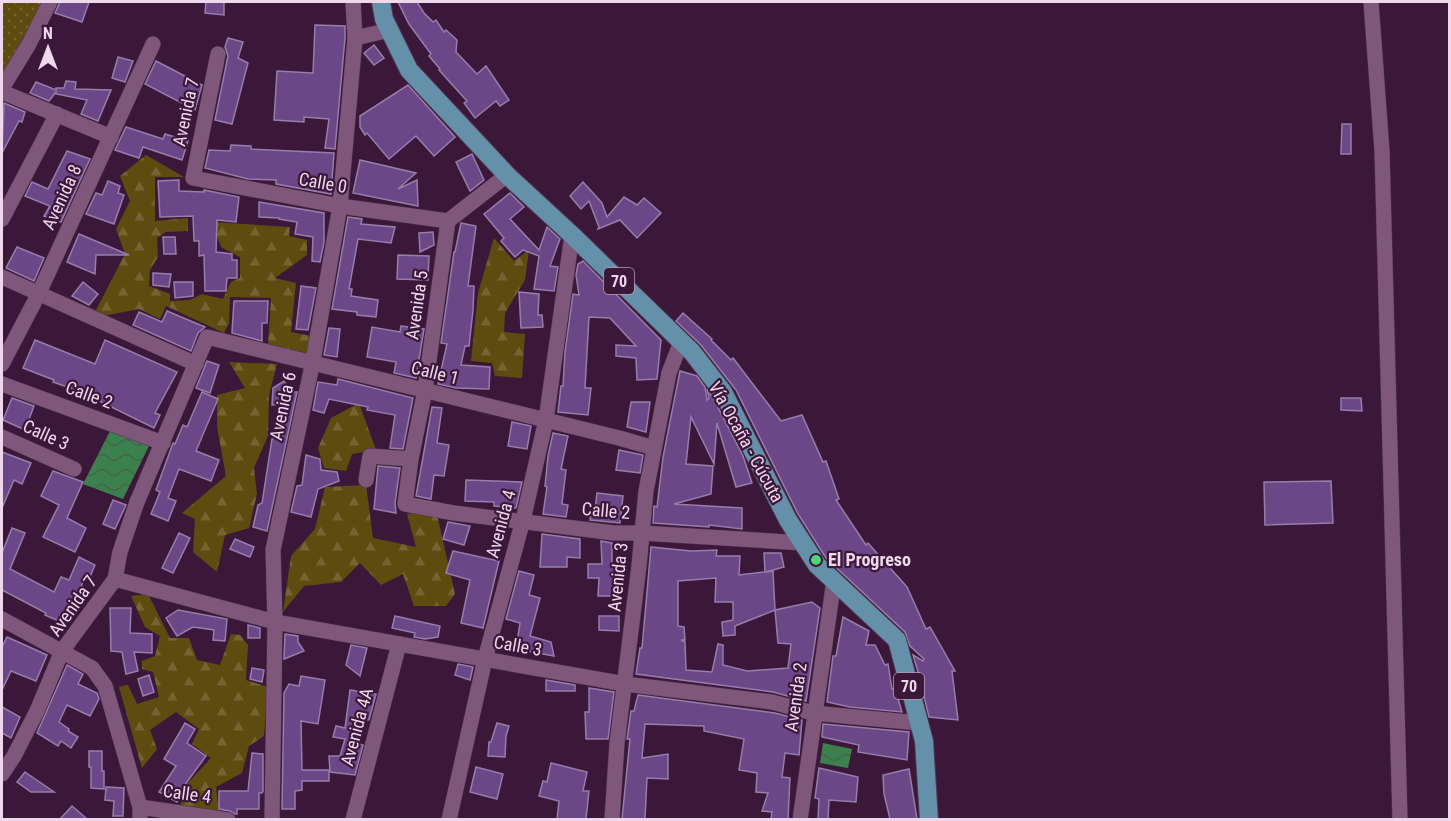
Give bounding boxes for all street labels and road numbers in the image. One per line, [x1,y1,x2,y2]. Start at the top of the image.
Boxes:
street label: Avenida 7 [168,76,203,148]
street label: Avenida 8 [37,161,86,233]
street label: Calle 0 [297,168,349,197]
road number: 70 [604,268,634,294]
street label: Avenida 5 [401,269,432,341]
street label: Calle 1 [409,356,461,389]
street label: Avenida 6 [265,370,300,442]
street label: Calle 2 [63,376,116,413]
street label: Vía Ocaña - Cúcuta [705,378,788,506]
street label: Calle 3 [20,415,73,454]
street label: Avenida 4 [481,488,520,560]
street label: Calle 2 [581,498,631,523]
street label: Avenida 3 [603,541,632,613]
street label: Avenida 7 [44,571,101,640]
street label: Calle 3 [492,631,544,660]
street label: Avenida 2 [780,661,811,733]
road number: 70 [894,673,924,699]
street label: Avenida 4A [336,685,377,768]
street label: Calle 4 [162,780,213,807]

